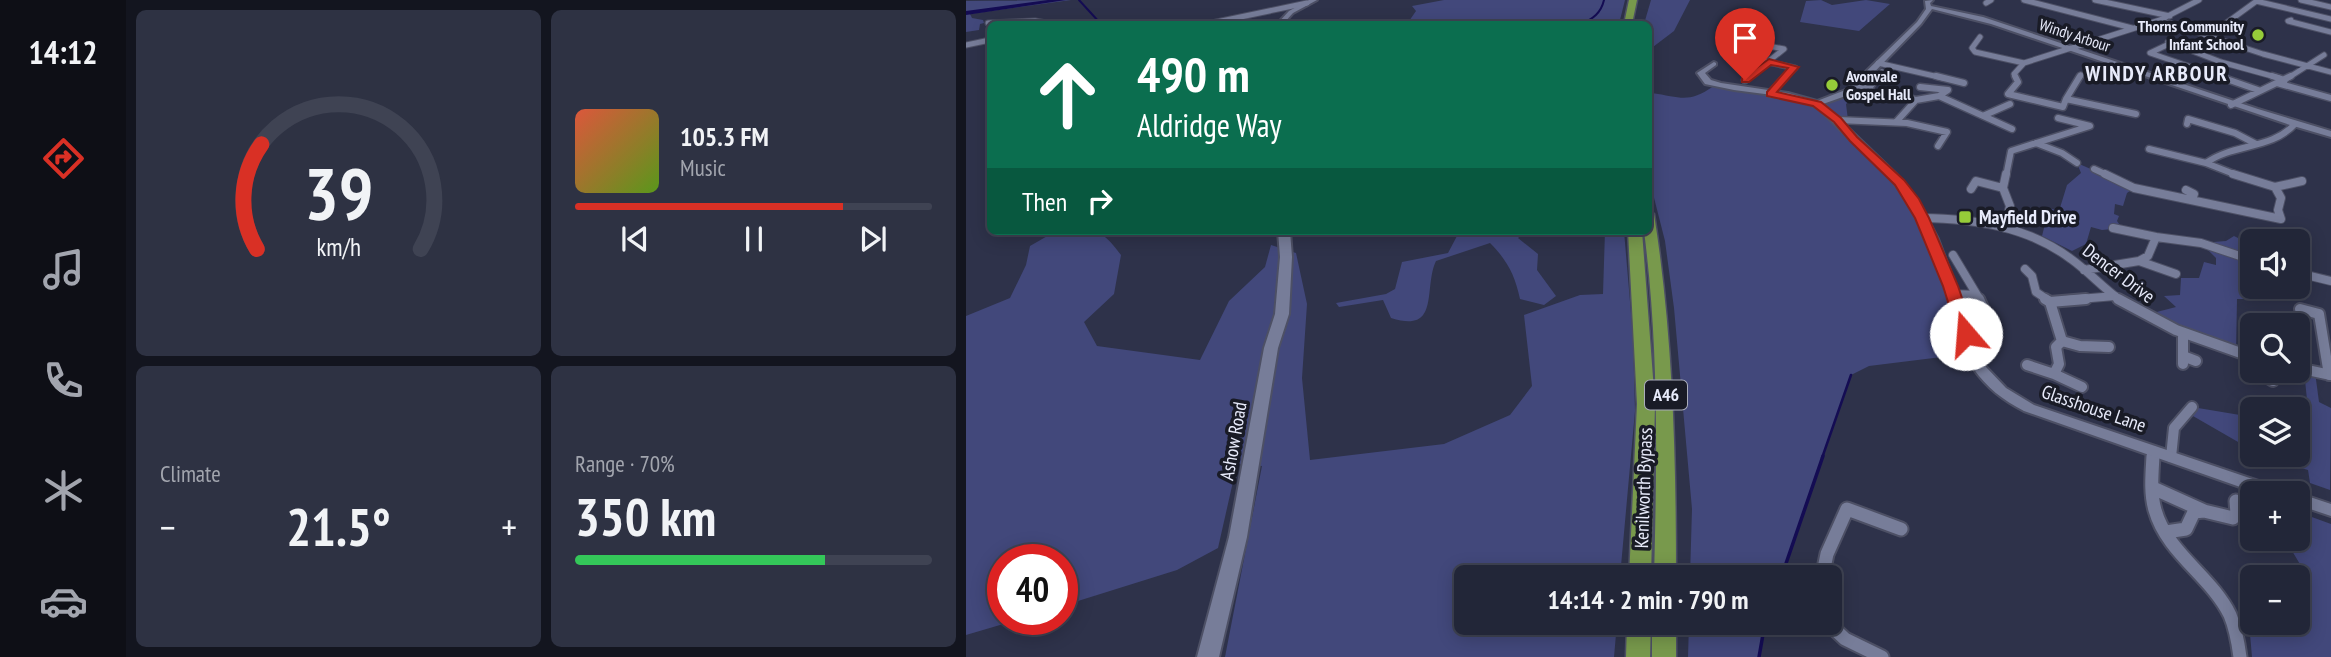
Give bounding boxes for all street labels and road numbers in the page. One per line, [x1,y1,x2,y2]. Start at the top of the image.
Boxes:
street label: Windy Arbour [2037,14,2114,56]
street label: Dencer Drive [2078,238,2160,308]
street label: Glasshouse Lane [2039,379,2149,437]
road number: A46 [1645,380,1687,410]
street label: Ashow Road [1214,400,1252,482]
street label: Kenilworth Bypass [1629,427,1657,549]

